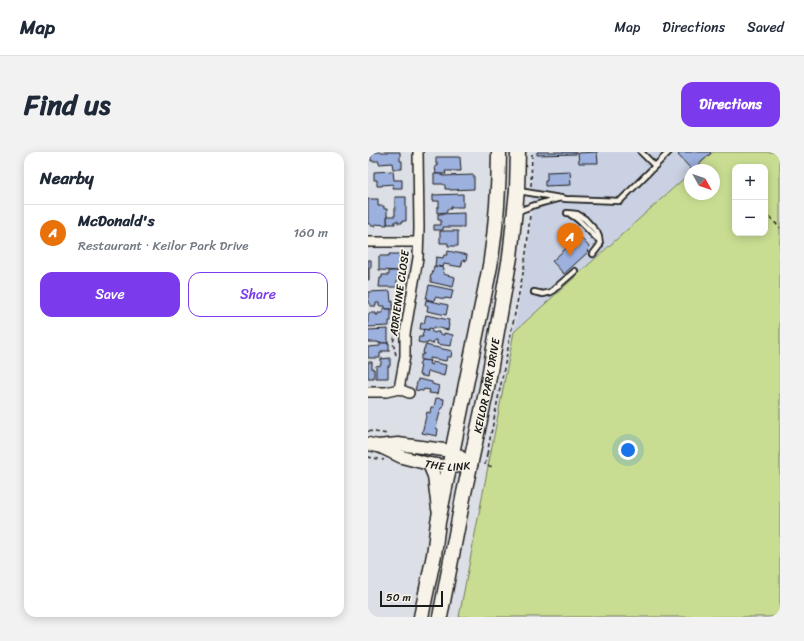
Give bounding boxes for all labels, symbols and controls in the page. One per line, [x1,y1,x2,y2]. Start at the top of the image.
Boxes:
text: Map [20,11,55,44]
text: Map [614,15,640,40]
text: Directions [662,15,725,40]
text: Saved [747,15,784,40]
text: Find us [24,80,111,129]
button: Directions [681,82,780,127]
text: Nearby [40,163,94,193]
north arrow [684,164,720,200]
map controls [732,164,768,236]
button: + [732,164,768,200]
button: − [732,200,768,236]
text: McDonald's [78,208,155,234]
text: A [49,221,57,244]
text: 160 m [293,221,328,244]
pin: A [557,223,583,256]
text: Restaurant · Keilor Park Drive [78,234,249,257]
street label: ADRIENNE CLOSE [384,248,415,338]
button: Save [40,272,180,317]
button: Share [188,272,328,317]
street label: KEILOR PARK DRIVE [468,336,506,435]
your location [618,440,638,460]
street label: THE LINK [422,454,471,477]
text: 50 m [386,588,411,607]
scale bar [380,589,443,608]

